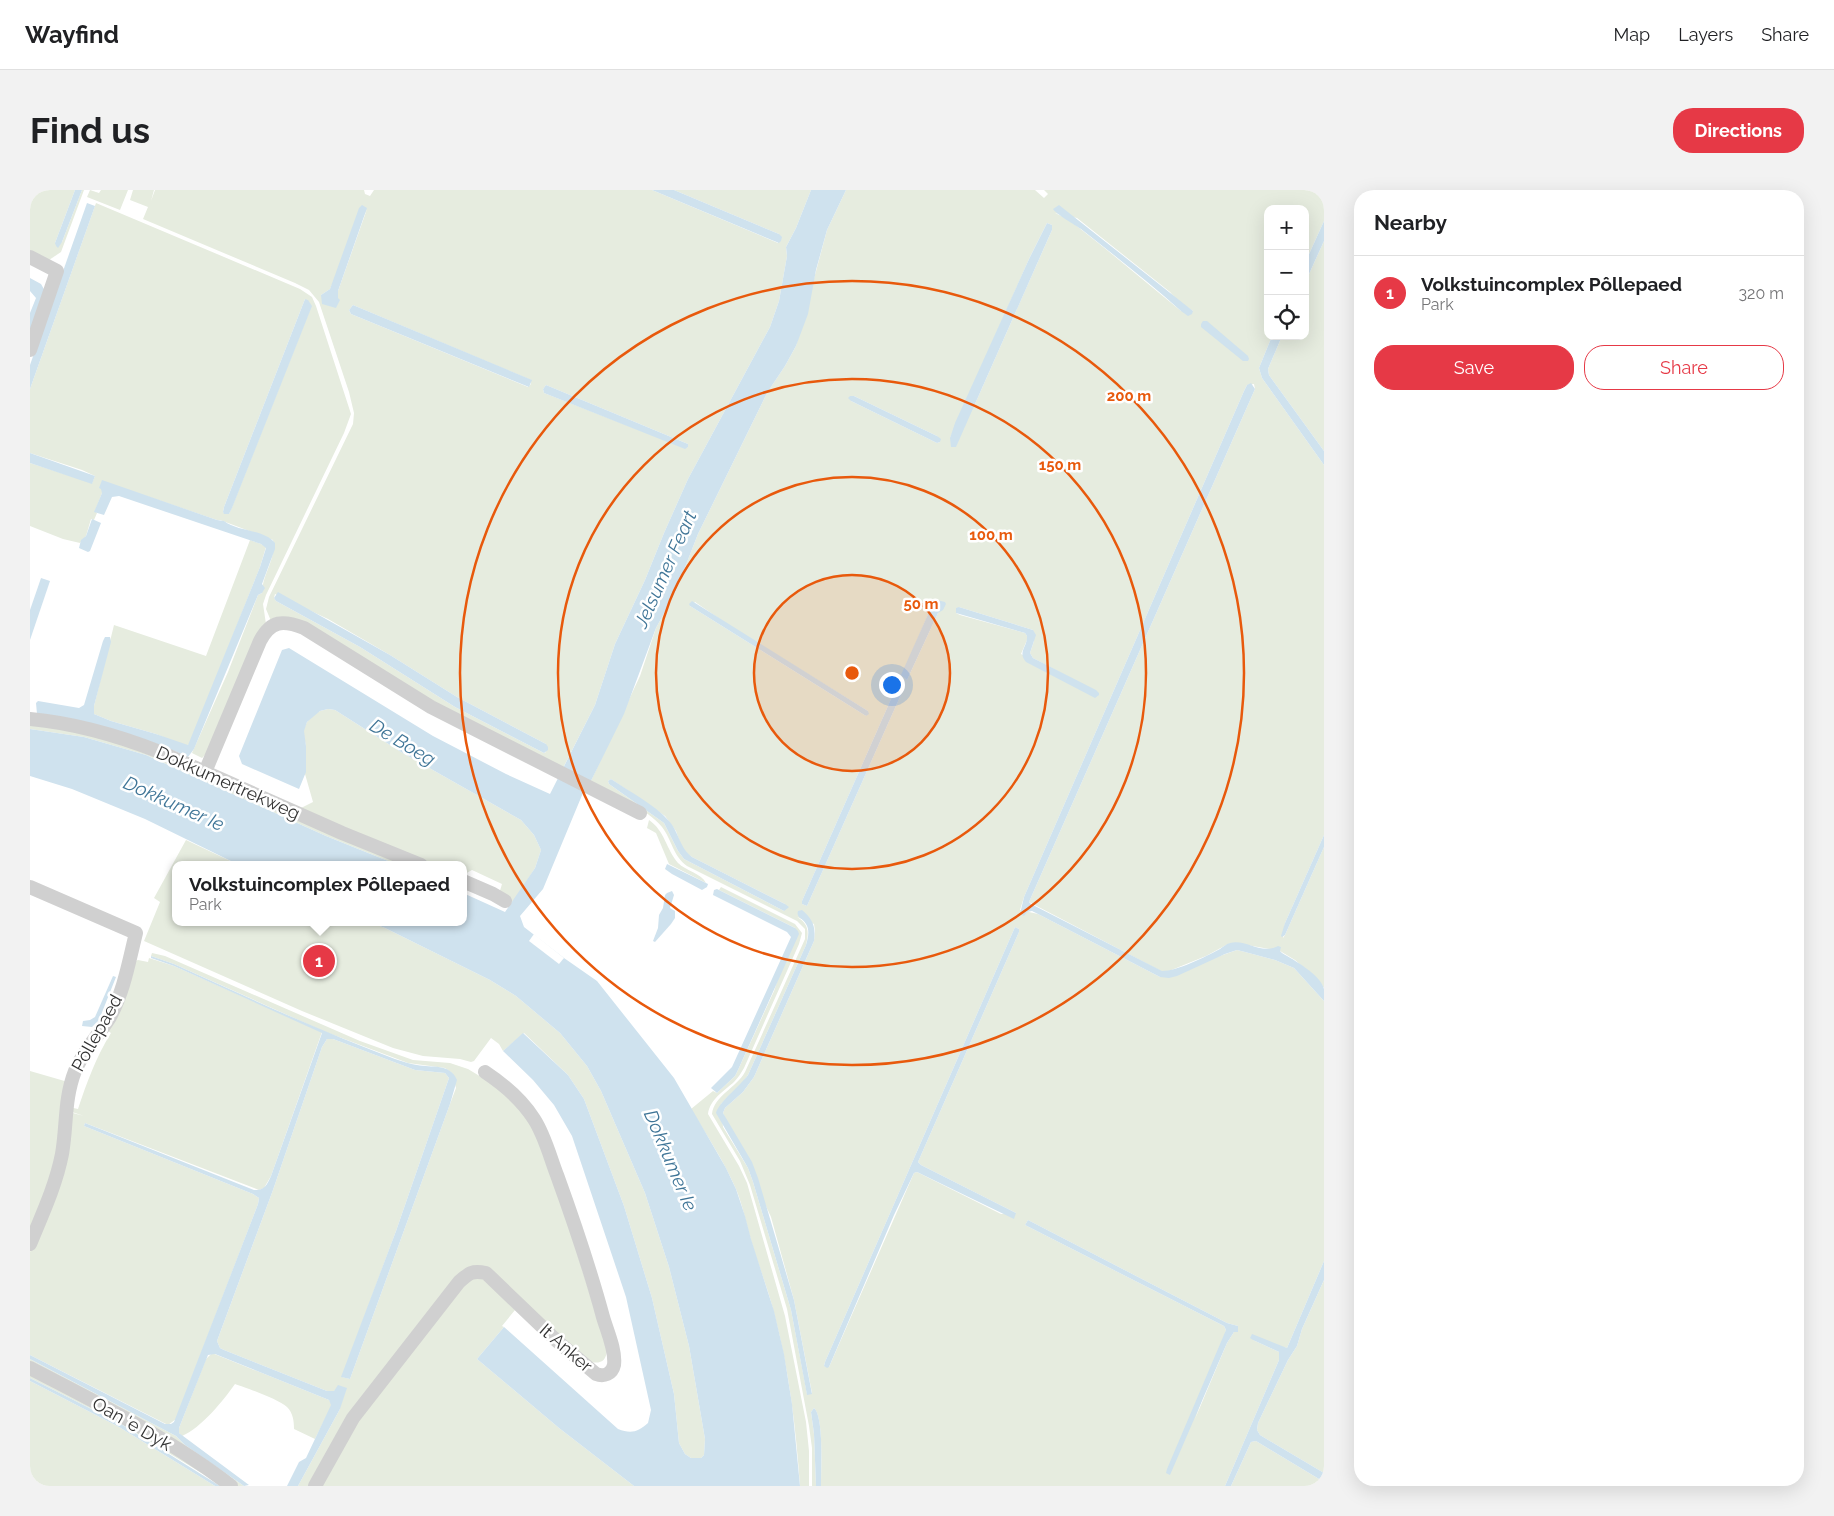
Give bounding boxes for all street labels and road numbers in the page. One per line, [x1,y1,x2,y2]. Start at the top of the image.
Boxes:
street label: Dokkumertrekweg [153,741,303,824]
street label: Pôllepaed [67,991,126,1075]
street label: It Anker [536,1319,598,1377]
street label: Oan 'e Dyk [89,1392,176,1455]

